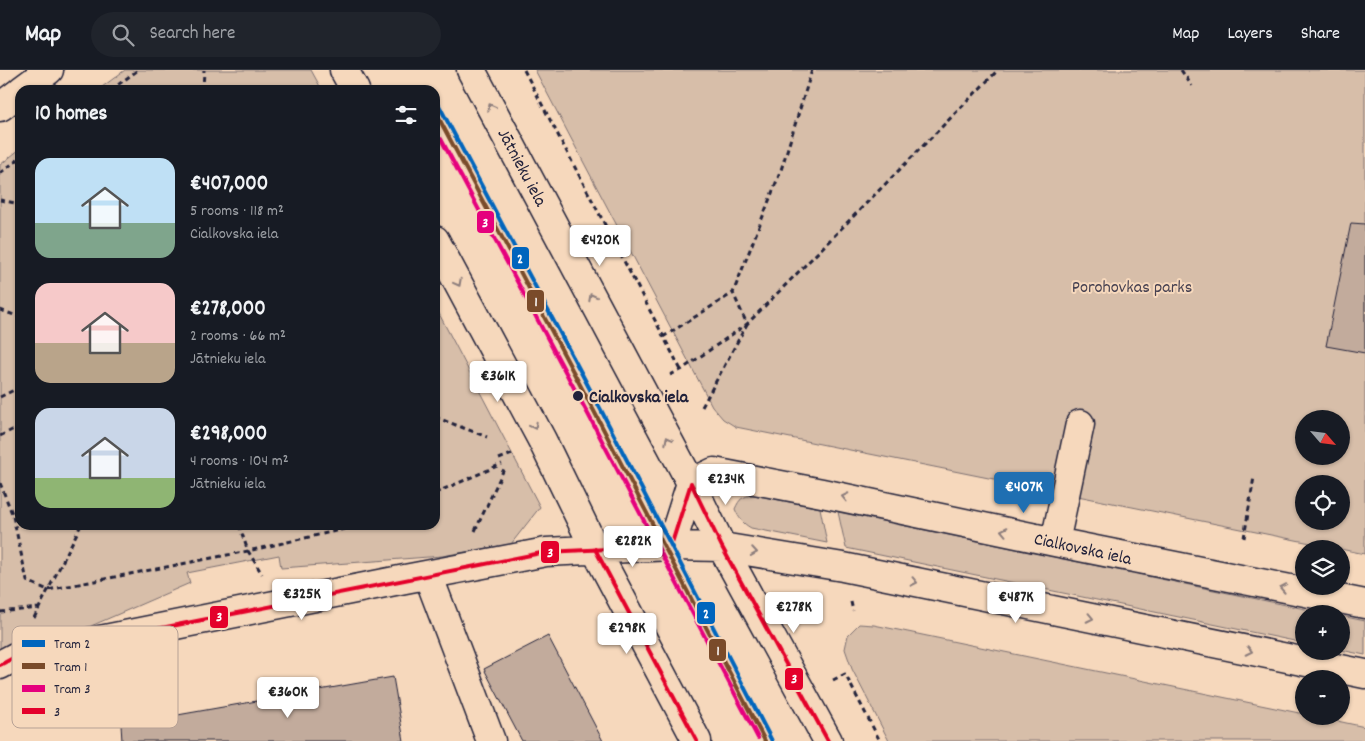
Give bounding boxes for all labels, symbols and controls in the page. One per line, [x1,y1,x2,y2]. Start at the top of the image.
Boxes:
search box [91,12,441,57]
text: Map [25,18,61,52]
icon: search [109,21,137,49]
text: Search here [149,21,235,48]
text: Map [1172,22,1199,47]
text: Layers [1227,22,1273,47]
text: Share [1301,22,1340,47]
text: 10 homes [35,100,107,130]
icon: filters [392,101,420,129]
one-way arrow [487,103,497,112]
street label: Jātnieku iela [490,125,552,212]
text: €407,000 [190,170,268,200]
icon: home [75,178,135,238]
text: 5 rooms · 118 m² [190,200,284,223]
line badge: 3 [476,210,495,234]
text: 3 [482,214,488,234]
text: Cialkovska iela [190,223,278,246]
pin: €420K [565,224,635,267]
text: €420K [581,229,619,252]
line badge: 2 [511,246,530,270]
text: 2 [517,250,523,270]
park label: Porohovkas parks [1072,276,1192,301]
one-way arrow [452,277,462,286]
line badge: 1 [526,289,545,313]
text: 1 [534,293,538,313]
one-way arrow [588,293,598,302]
text: €278,000 [190,295,266,325]
icon: home [75,303,135,363]
text: 2 rooms · 66 m² [190,325,286,348]
text: Jātnieku iela [190,348,265,371]
pin: €361K [463,360,533,403]
text: €361K [481,365,515,388]
place label: Cialkovska iela [589,386,689,411]
marker: Cialkovska iela [571,389,585,403]
north arrow [1295,410,1350,465]
map controls [1295,410,1350,725]
text: €298,000 [190,420,267,450]
one-way arrow [528,421,538,430]
icon: home [75,428,135,488]
one-way arrow [664,437,674,446]
text: 4 rooms · 104 m² [190,450,289,473]
pin: €234K [691,464,761,506]
text: €234K [707,468,745,491]
pin: €407K [989,472,1059,514]
text: Jātnieku iela [190,473,265,496]
button: locate [1295,475,1350,530]
text: €407K [1005,476,1043,499]
one-way arrow [840,493,849,503]
pin: €282K [598,526,668,568]
one-way arrow [999,526,1008,537]
street label: Cialkovska iela [1031,528,1134,573]
text: €282K [615,530,651,553]
line badge: 3 [540,540,560,564]
button: layers [1295,540,1350,595]
text: 3 [547,544,553,564]
one-way arrow [749,547,758,557]
one-way arrow [909,576,918,587]
pin: €325K [267,578,337,621]
pin: €487K [981,582,1051,624]
text: €325K [283,583,321,606]
one-way arrow [1278,583,1287,594]
text: €487K [998,586,1034,609]
pin: €278K [759,592,829,634]
text: €278K [776,596,812,619]
line badge: 2 [696,601,716,625]
line badge: 3 [209,605,229,629]
text: 2 [703,605,709,625]
button: + [1295,605,1350,660]
text: 3 [216,608,222,628]
pin: €298K [592,612,662,655]
one-way arrow [1086,612,1094,623]
text: €298K [608,617,646,640]
legend [12,626,178,728]
text: Tram 2 [54,635,90,655]
line badge: 1 [708,638,727,662]
text: 1 [716,642,720,662]
one-way arrow [1245,645,1254,655]
text: Tram 1 [54,658,87,678]
line badge: 3 [784,667,804,691]
text: 3 [791,670,797,690]
button: − [1295,670,1350,725]
pin: €360K [253,676,323,719]
text: Tram 3 [54,680,90,700]
text: €360K [268,681,308,704]
text: 3 [54,703,60,723]

